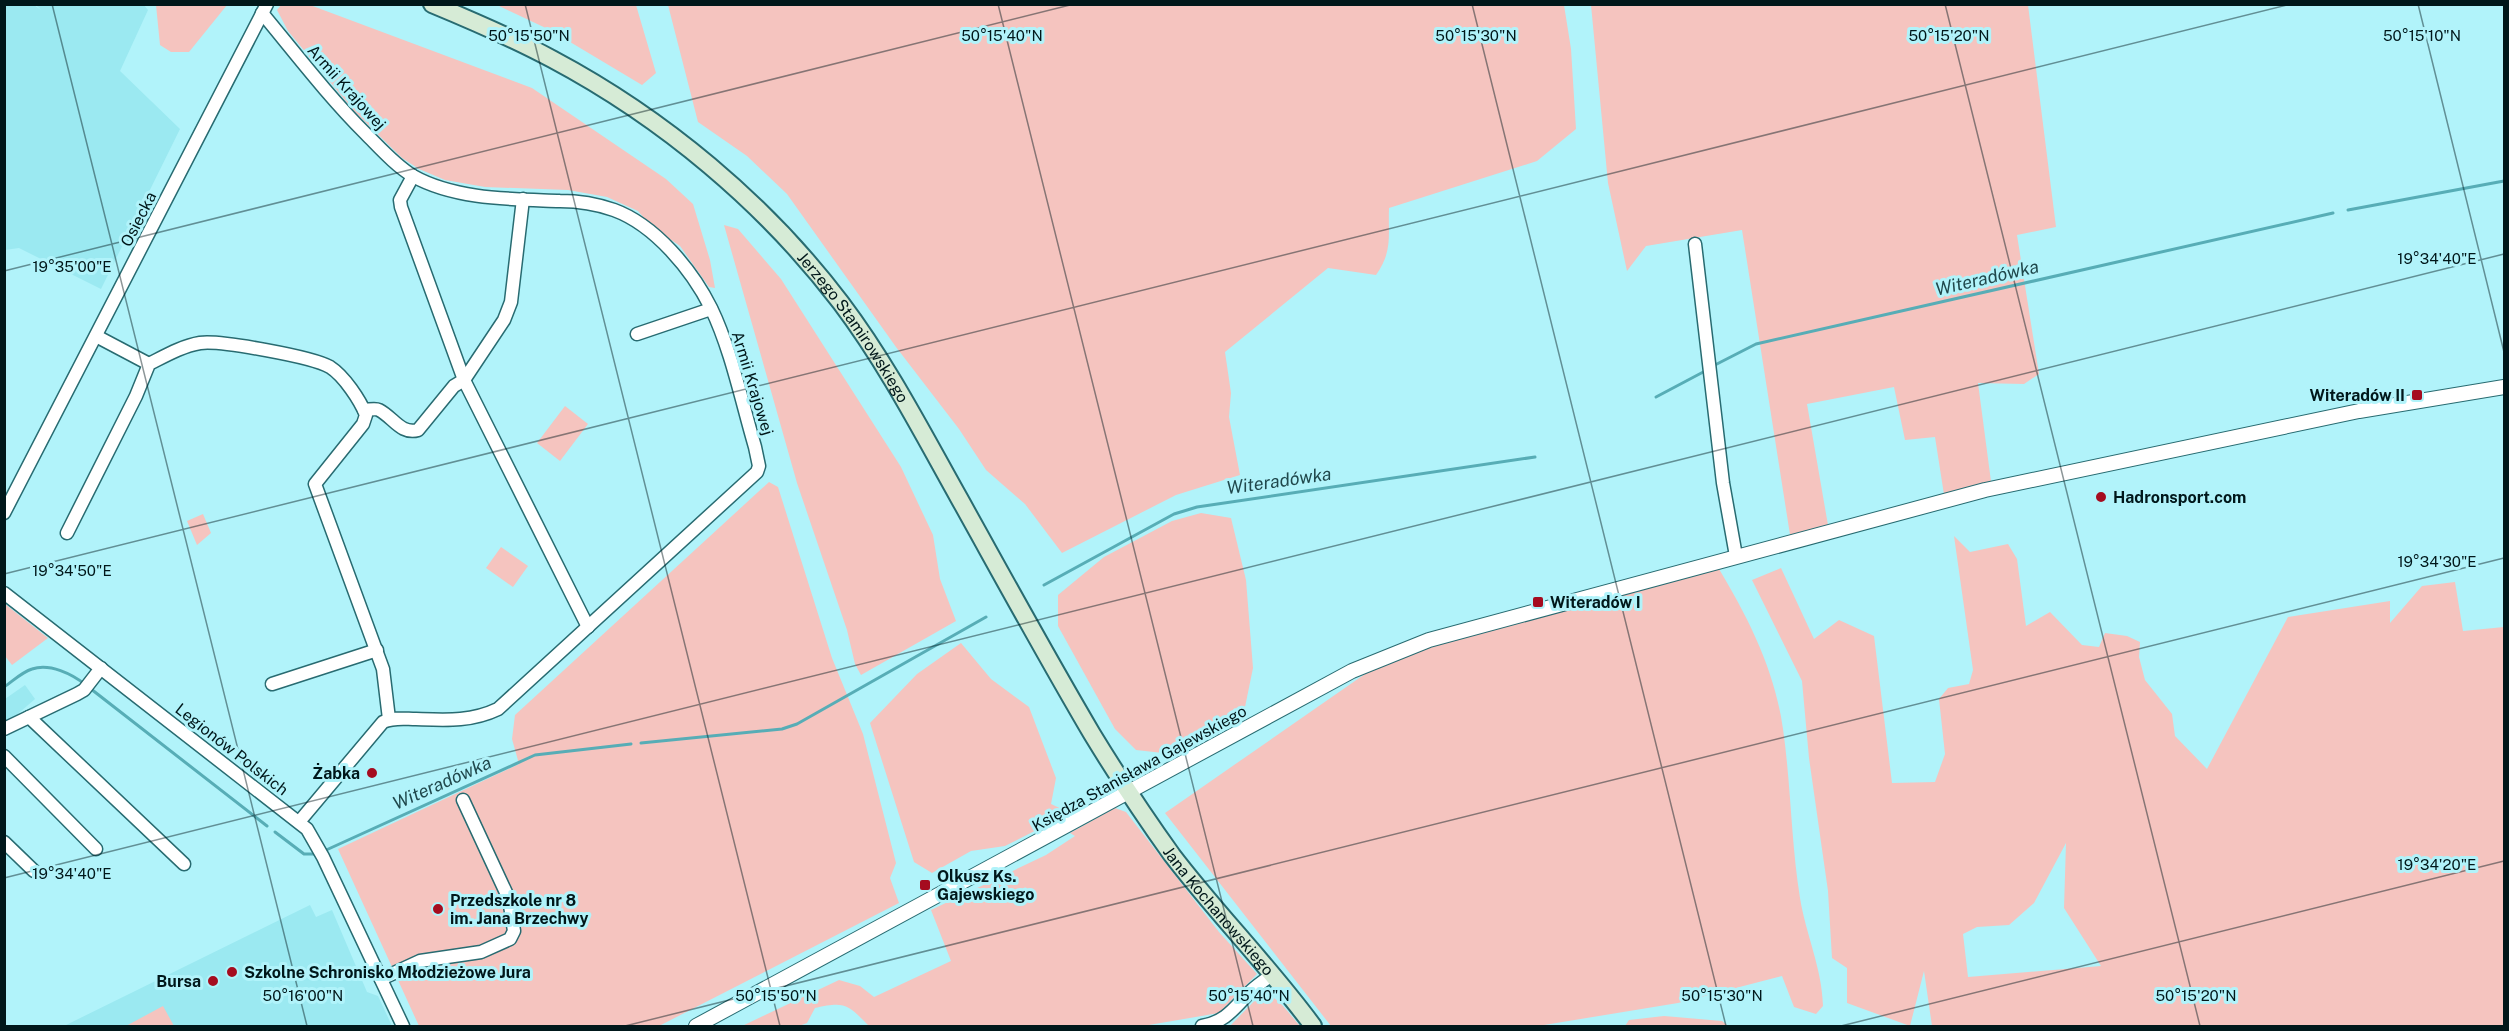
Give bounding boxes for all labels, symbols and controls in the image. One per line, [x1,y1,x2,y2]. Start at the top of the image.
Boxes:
text: 50°15'50"N [488,27,570,44]
text: 50°15'40"N [961,27,1043,44]
text: 50°15'30"N [1435,27,1517,44]
text: 50°15'20"N [1909,27,1989,44]
text: 50°15'10"N [2383,27,2461,44]
street label: Armii Krajowej [303,41,390,134]
street label: Osiecka [117,189,160,250]
street label: Jerzego Stamirowskiego [793,248,913,406]
text: 19°34'40"E [2397,250,2477,267]
water label: Witeradówka [1933,255,2041,300]
text: 19°35'00"E [32,258,112,275]
street label: Armii Krajowej [728,329,777,437]
place label: Witeradów II [2309,386,2405,405]
marker: Witeradów II [2410,388,2424,402]
water label: Witeradówka [1225,463,1333,498]
place label: Hadronsport.com [2113,488,2246,507]
marker: Hadronsport.com [2094,490,2108,504]
text: 19°34'30"E [2397,553,2477,570]
text: 19°34'50"E [32,562,112,579]
place label: Witeradów I [1550,593,1641,612]
marker: Witeradów I [1531,595,1545,609]
street label: Legionów Polskich [171,699,292,799]
street label: Księdza Stanisława Gajewskiego [1029,701,1250,836]
water label: Witeradówka [389,751,494,814]
place label: Żabka [312,763,360,783]
marker: Żabka [365,766,379,780]
street label: Jana Kochanowskiego [1159,843,1278,979]
text: 19°34'20"E [2398,856,2476,873]
text: 19°34'40"E [32,865,112,882]
place label: Olkusz Ks. Gajewskiego [937,867,1034,904]
marker: Olkusz Ks. Gajewskiego [918,878,932,892]
place label: Przedszkole nr 8 im. Jana Brzechwy [450,891,589,928]
marker: Przedszkole nr 8 im. Jana Brzechwy [431,902,445,916]
place label: Szkolne Schronisko Młodzieżowe Jura [244,963,531,982]
marker: Szkolne Schronisko Młodzieżowe Jura [225,965,239,979]
place label: Bursa [156,972,201,991]
marker: Bursa [206,974,220,988]
text: 50°16'00"N [263,987,343,1004]
text: 50°15'50"N [735,987,817,1004]
text: 50°15'40"N [1208,987,1290,1004]
text: 50°15'30"N [1681,987,1763,1004]
text: 50°15'20"N [2156,987,2236,1004]

